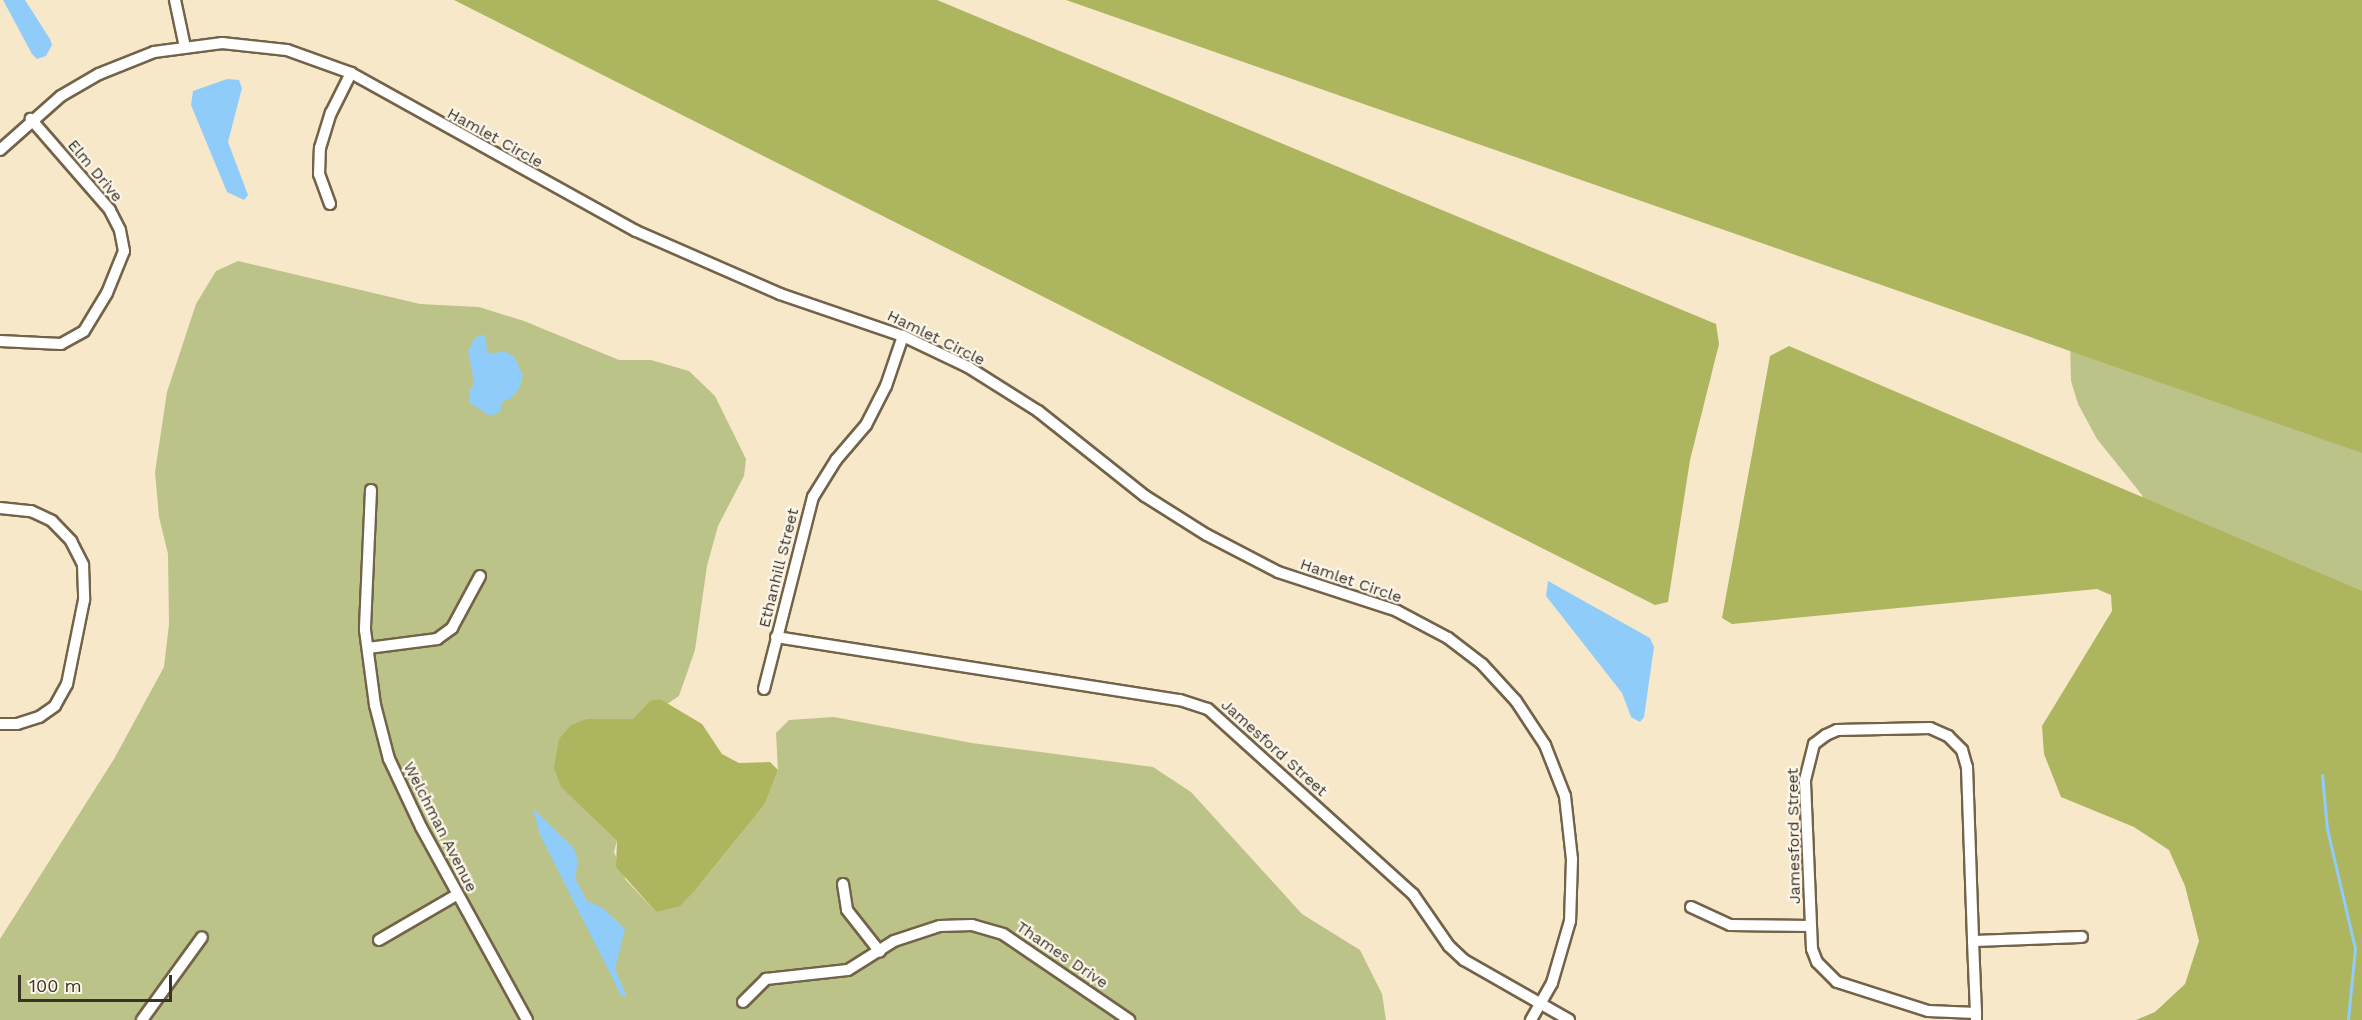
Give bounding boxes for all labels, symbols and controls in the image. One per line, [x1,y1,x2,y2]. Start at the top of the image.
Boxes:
street label: Hamlet Circle [444,104,546,172]
street label: Elm Drive [63,136,127,206]
street label: Hamlet Circle [884,306,988,370]
street label: Ethanhill Street [755,506,803,630]
street label: Hamlet Circle [1297,555,1405,607]
street label: Jamesford Street [1217,695,1331,801]
street label: Welchman Avenue [399,758,481,896]
street label: Jamesford Street [1783,768,1805,904]
street label: Thames Drive [1013,917,1111,993]
scale bar [21,963,176,1001]
text: 100 m [29,975,82,996]

